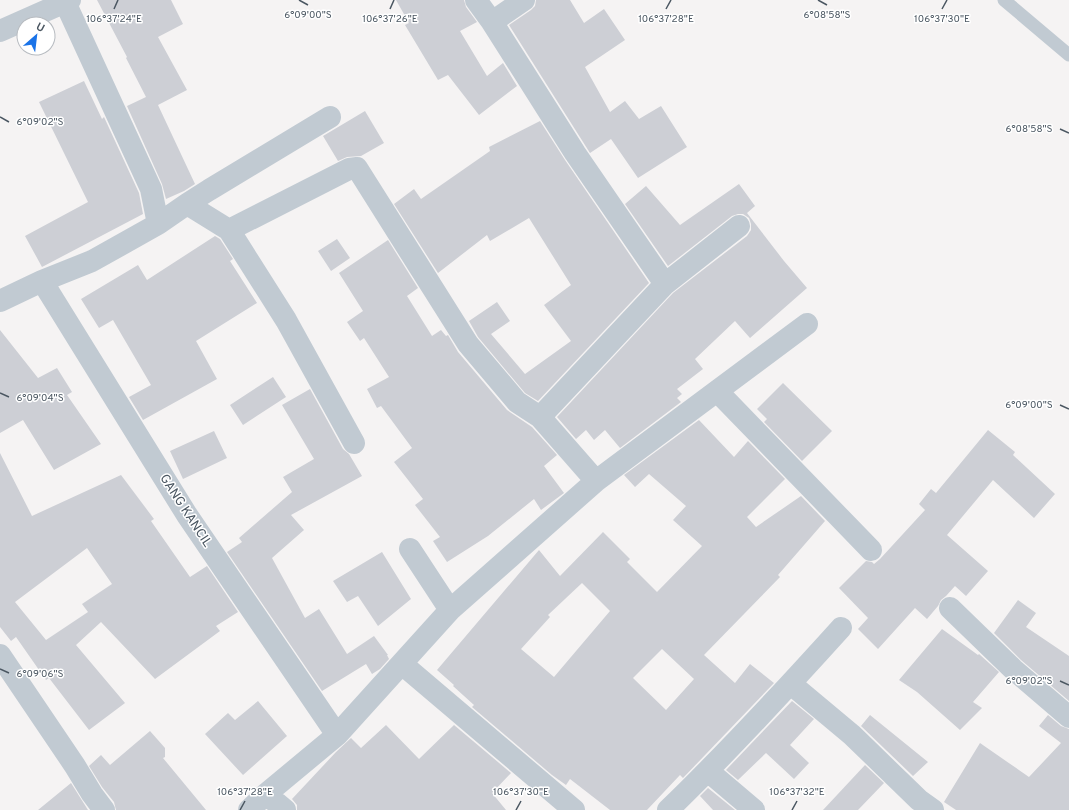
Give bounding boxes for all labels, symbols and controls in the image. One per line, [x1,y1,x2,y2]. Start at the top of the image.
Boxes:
text: 6°09'00"S [284,9,332,22]
text: 6°08'58"S [803,9,851,22]
text: 106°37'24"E [86,13,142,26]
text: 106°37'26"E [362,13,418,26]
text: 106°37'28"E [638,13,694,26]
text: 106°37'30"E [914,13,970,26]
north arrow [16,16,56,56]
text: U [33,20,47,36]
text: 6°09'02"S [16,116,64,129]
text: 6°08'58"S [1005,123,1053,136]
text: 6°09'04"S [16,392,64,405]
text: 6°09'00"S [1005,399,1053,412]
street label: GANG KANCIL [155,471,215,551]
text: 6°09'06"S [16,668,64,681]
text: 6°09'02"S [1005,675,1053,688]
text: 106°37'28"E [217,786,273,799]
text: 106°37'30"E [493,786,549,799]
text: 106°37'32"E [769,786,825,799]

